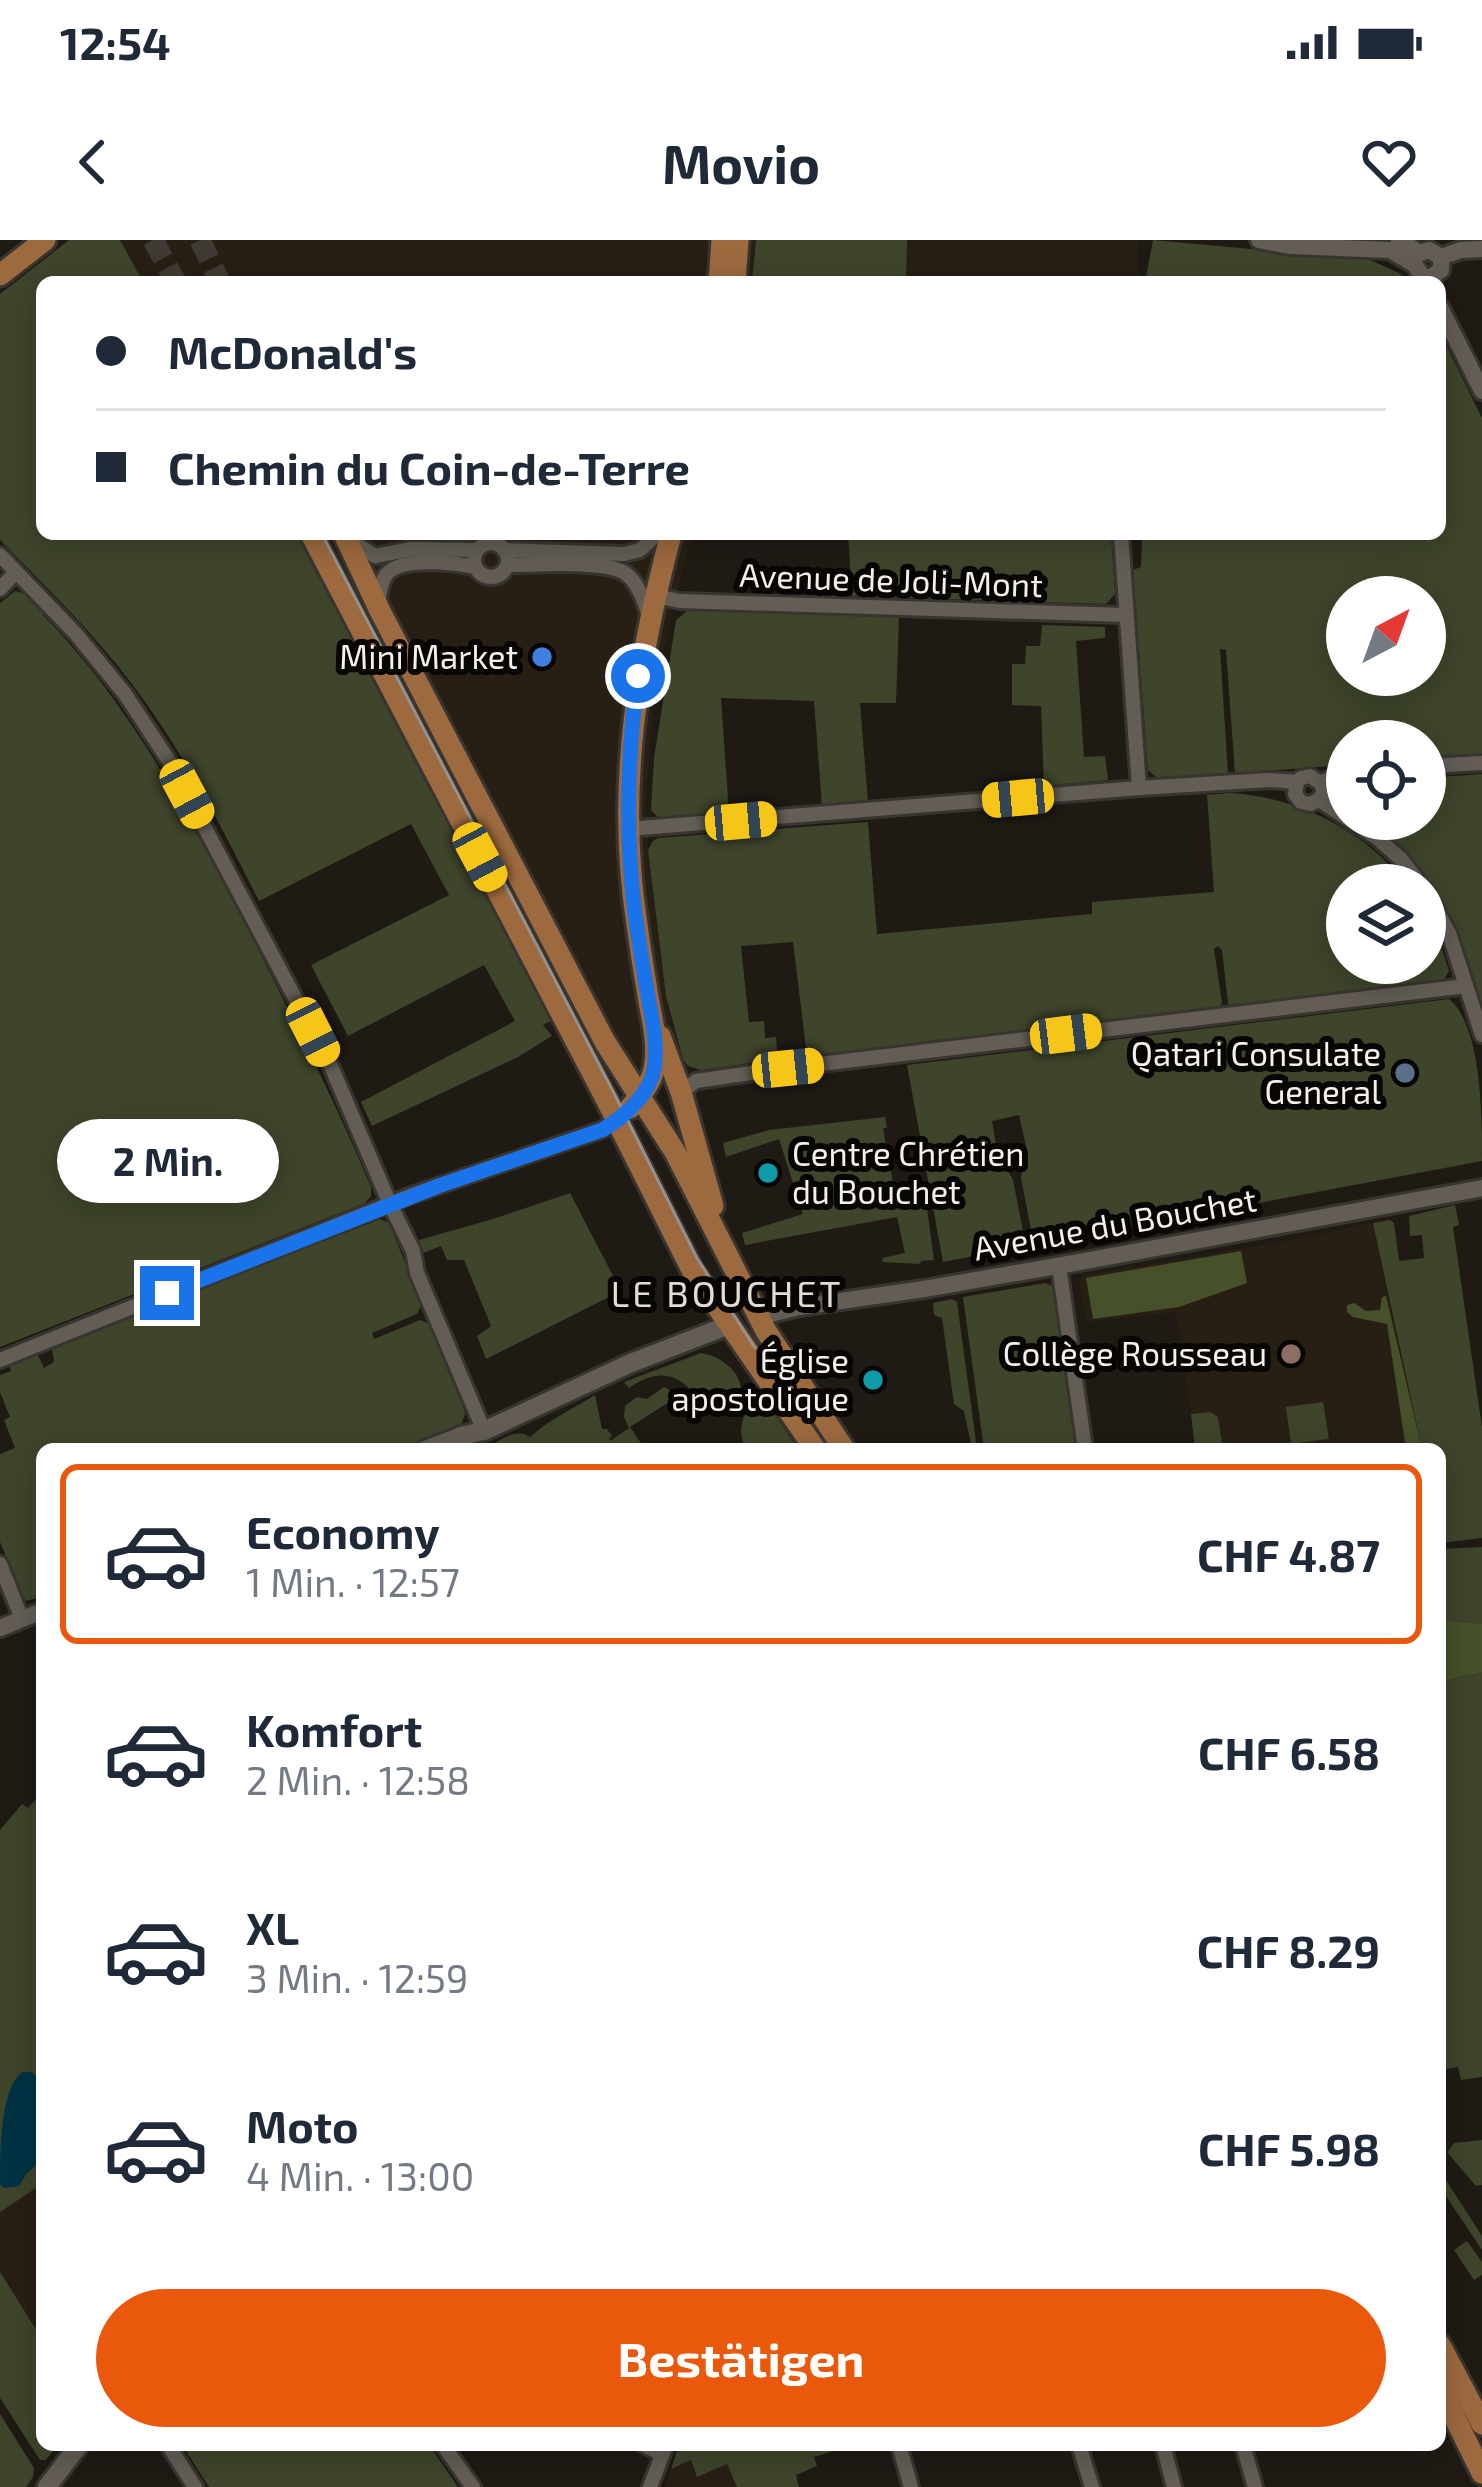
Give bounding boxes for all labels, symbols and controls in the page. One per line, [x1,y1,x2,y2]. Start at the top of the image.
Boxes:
text: 12:54 [60,15,171,69]
icon: back [60,129,126,195]
icon: heart [1356,129,1422,195]
text: Movio [662,130,820,195]
text: McDonald's [168,324,417,378]
text: Chemin du Coin-de-Terre [168,440,690,494]
street label: Avenue de Joli-Mont [739,554,1043,604]
north arrow [1326,576,1446,696]
map controls [1326,576,1446,984]
place label: Mini Market [339,636,518,676]
marker: Mini Market [529,644,555,670]
route start [611,649,665,703]
button: locate [1326,720,1446,840]
car [154,754,220,834]
car [981,777,1055,819]
car [704,800,778,842]
car [447,817,513,897]
button: layers [1326,864,1446,984]
car [281,992,345,1072]
car [1028,1012,1104,1056]
place label: Qatari Consulate General [1131,1033,1381,1111]
car [750,1046,826,1090]
marker: Qatari Consulate General [1392,1060,1418,1086]
callout: 2 Min. [56,1119,278,1203]
place label: Centre Chrétien du Bouchet [792,1133,1024,1211]
text: 2 Min. [113,1137,223,1184]
marker: Centre Chrétien du Bouchet [755,1160,781,1186]
street label: Avenue du Bouchet [970,1178,1259,1268]
route end [140,1266,194,1320]
district label: LE BOUCHET [611,1271,843,1314]
place label: Collège Rousseau [1003,1333,1267,1373]
place label: Église apostolique [672,1340,849,1418]
marker: Collège Rousseau [1278,1341,1304,1367]
marker: Église apostolique [860,1367,886,1393]
icon: car [102,1500,210,1608]
text: Economy [246,1504,440,1558]
text: CHF 4.87 [1197,1527,1380,1581]
text: 1 Min. · 12:57 [246,1558,460,1605]
icon: car [102,1698,210,1806]
text: Komfort [246,1702,422,1756]
text: CHF 6.58 [1198,1725,1380,1779]
text: 2 Min. · 12:58 [246,1756,470,1803]
icon: car [102,1896,210,2004]
text: XL [246,1900,299,1954]
text: CHF 8.29 [1197,1923,1380,1977]
text: 3 Min. · 12:59 [246,1954,468,2001]
icon: car [102,2094,210,2202]
text: Moto [246,2098,359,2152]
text: CHF 5.98 [1198,2121,1380,2175]
text: 4 Min. · 13:00 [246,2152,474,2199]
button: Bestätigen [96,2289,1386,2427]

